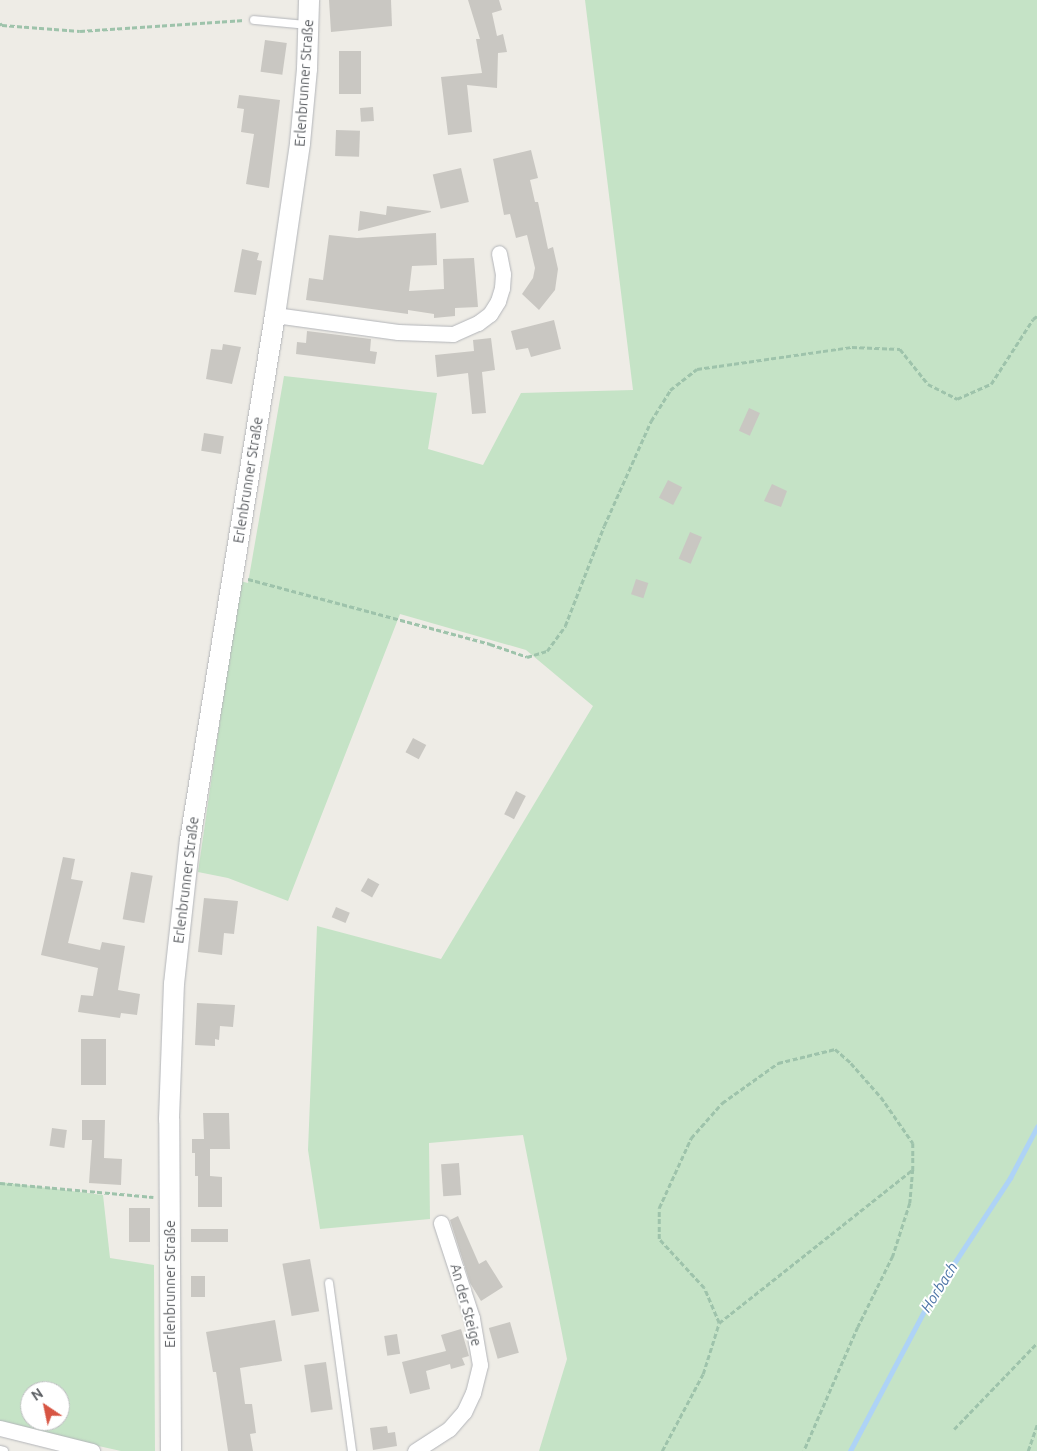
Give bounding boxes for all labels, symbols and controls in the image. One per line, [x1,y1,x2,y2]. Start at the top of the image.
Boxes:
street label: Erlenbrunner Straße [291,19,317,147]
street label: Erlenbrunner Straße [230,416,266,544]
street label: Erlenbrunner Straße [170,816,202,944]
street label: Erlenbrunner Straße [162,1220,178,1348]
water label: Horbach [917,1259,961,1315]
street label: An der Steige [447,1262,485,1348]
north arrow [20,1381,70,1431]
text: N [28,1385,46,1404]

